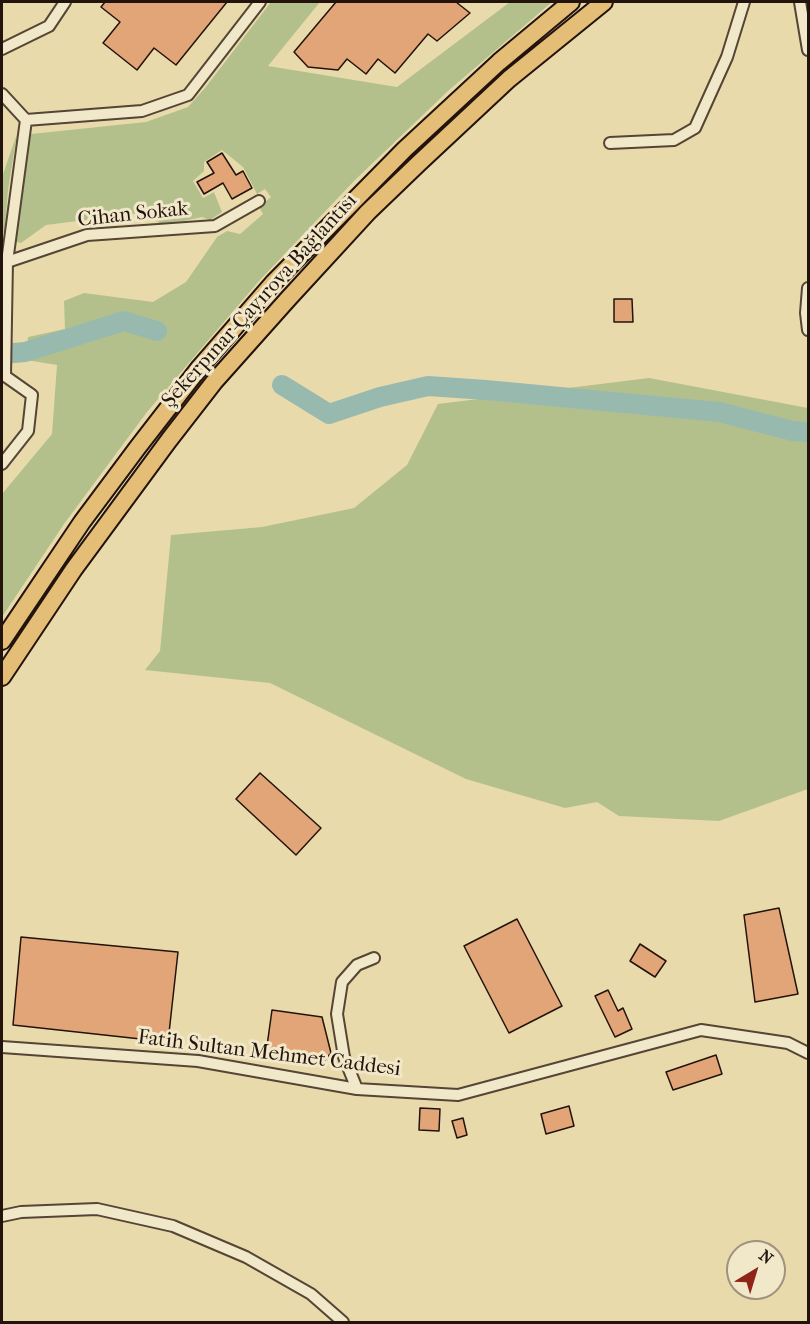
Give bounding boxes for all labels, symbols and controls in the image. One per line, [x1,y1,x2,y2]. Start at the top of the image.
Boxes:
street label: Şekerpınar-Çayırova Bağlantısı [157,189,363,413]
street label: Cihan Sokak [76,197,190,233]
street label: Fatih Sultan Mehmet Caddesi [136,1025,402,1083]
north arrow [726,1240,786,1300]
text: N [756,1246,777,1268]

